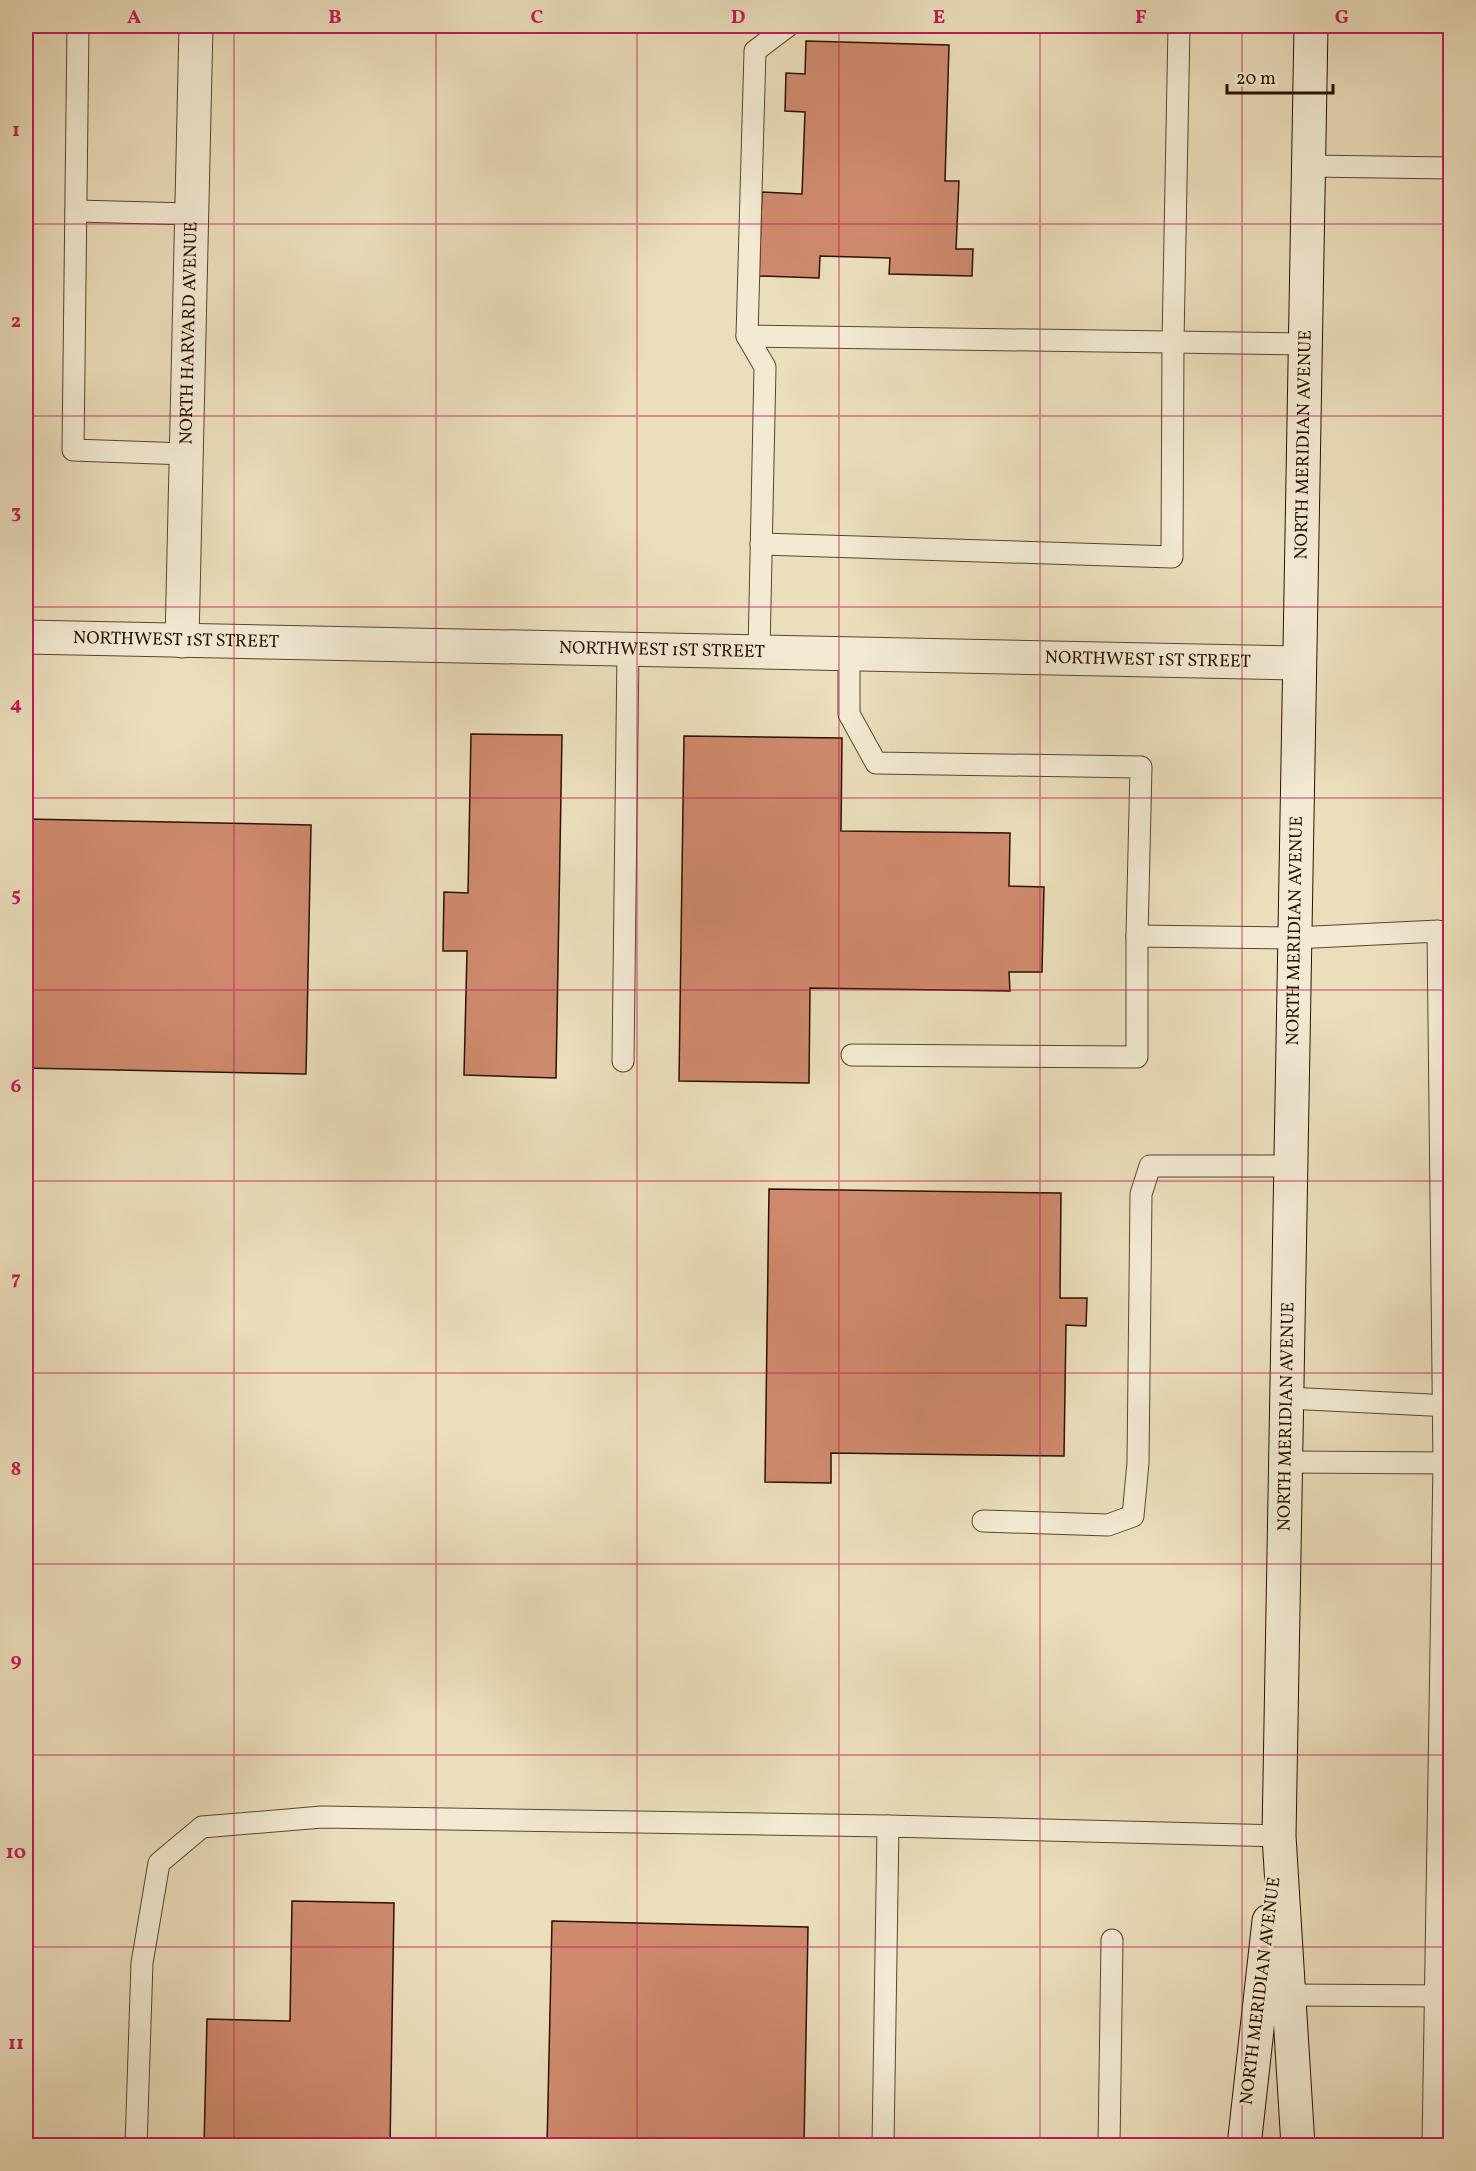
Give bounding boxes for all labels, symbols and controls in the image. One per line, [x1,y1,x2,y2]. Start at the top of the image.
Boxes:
text: A [127,4,141,32]
text: B [328,4,342,32]
text: C [531,4,544,32]
text: D [731,4,745,32]
text: E [933,4,945,32]
text: F [1135,4,1147,32]
text: G [1335,4,1349,32]
scale bar [1227,57,1334,95]
text: 20 m [1236,67,1276,92]
text: 1 [12,117,20,145]
street label: NORTH HARVARD AVENUE [174,221,204,445]
text: 2 [11,308,21,336]
street label: NORTH MERIDIAN AVENUE [1289,330,1318,560]
text: 3 [11,499,21,527]
street label: NORTHWEST 1ST STREET [73,625,280,655]
street label: NORTHWEST 1ST STREET [559,635,766,665]
street label: NORTHWEST 1ST STREET [1044,645,1252,675]
text: 4 [10,691,22,719]
street label: NORTH MERIDIAN AVENUE [1280,815,1310,1046]
text: 5 [11,882,21,910]
text: 6 [11,1073,22,1101]
text: 7 [11,1265,21,1293]
street label: NORTH MERIDIAN AVENUE [1272,1301,1301,1532]
text: 8 [11,1456,21,1484]
text: 9 [10,1647,22,1675]
text: 10 [6,1839,26,1867]
street label: NORTH MERIDIAN AVENUE [1235,1875,1287,2106]
text: 11 [8,2030,24,2058]

